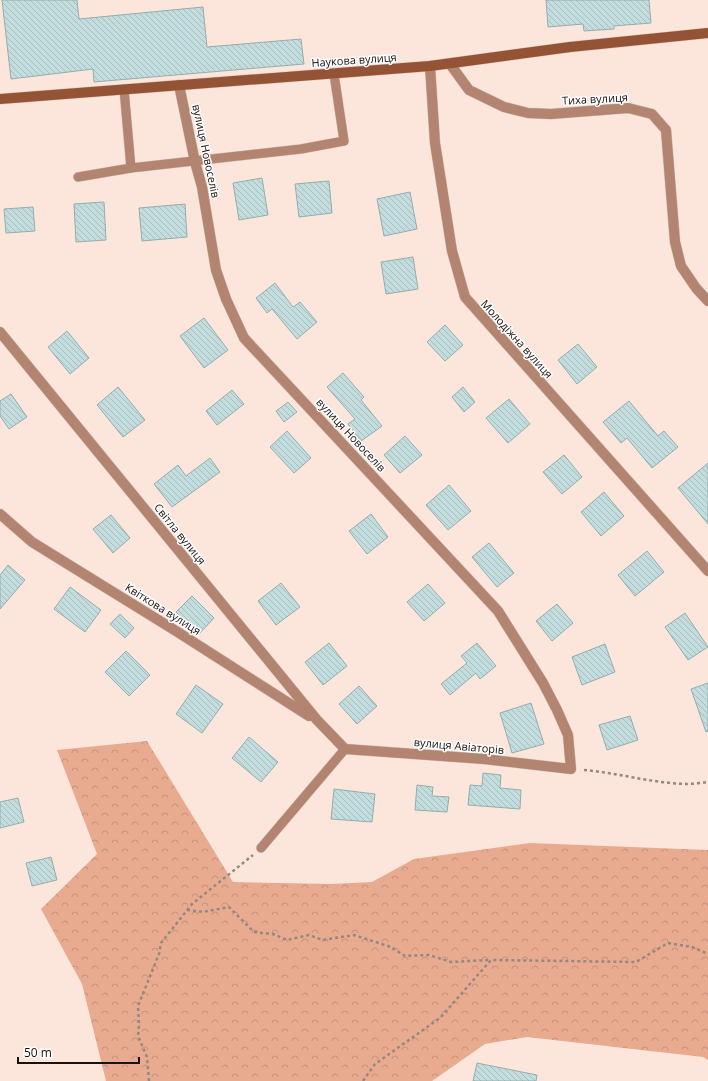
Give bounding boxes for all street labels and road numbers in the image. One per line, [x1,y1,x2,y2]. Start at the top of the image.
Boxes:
street label: Наукова вулиця [311,49,397,70]
street label: Тиха вулиця [562,89,628,108]
street label: вулиця Новоселів [189,103,224,199]
street label: Молодіжна вулиця [478,296,557,381]
street label: вулиця Новоселів [313,395,389,475]
street label: Світла вулиця [151,500,210,567]
street label: Квіткова вулиця [123,579,204,638]
street label: вулиця Авіаторів [413,734,505,757]

